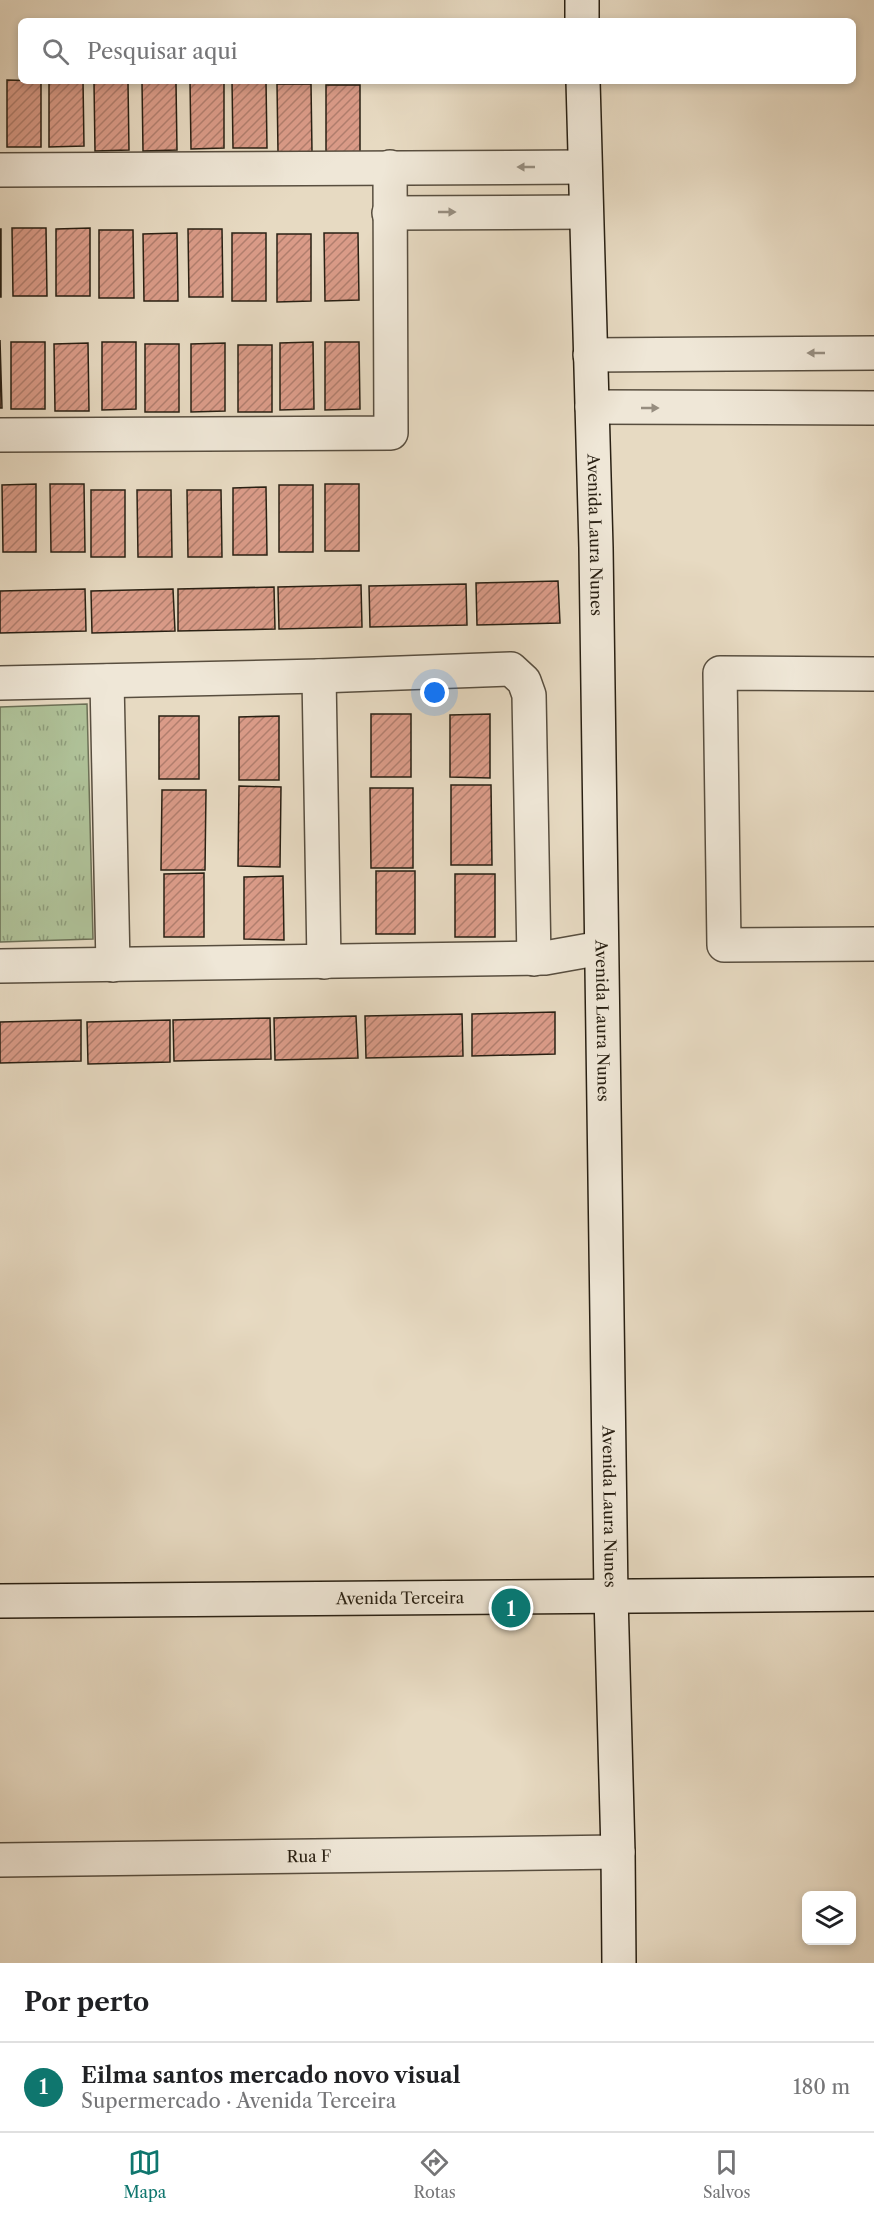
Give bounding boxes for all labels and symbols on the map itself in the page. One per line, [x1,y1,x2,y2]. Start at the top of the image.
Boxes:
one-way arrow [516,162,535,172]
one-way arrow [438,207,457,217]
one-way arrow [806,348,825,358]
one-way arrow [641,403,660,413]
street label: Avenida Laura Nunes [583,453,607,616]
your location [420,678,449,707]
street label: Avenida Laura Nunes [592,939,614,1102]
street label: Avenida Laura Nunes [599,1425,621,1588]
pin: 1 [492,1586,530,1630]
street label: Avenida Terceira [335,1587,465,1608]
street label: Rua F [287,1846,331,1866]

